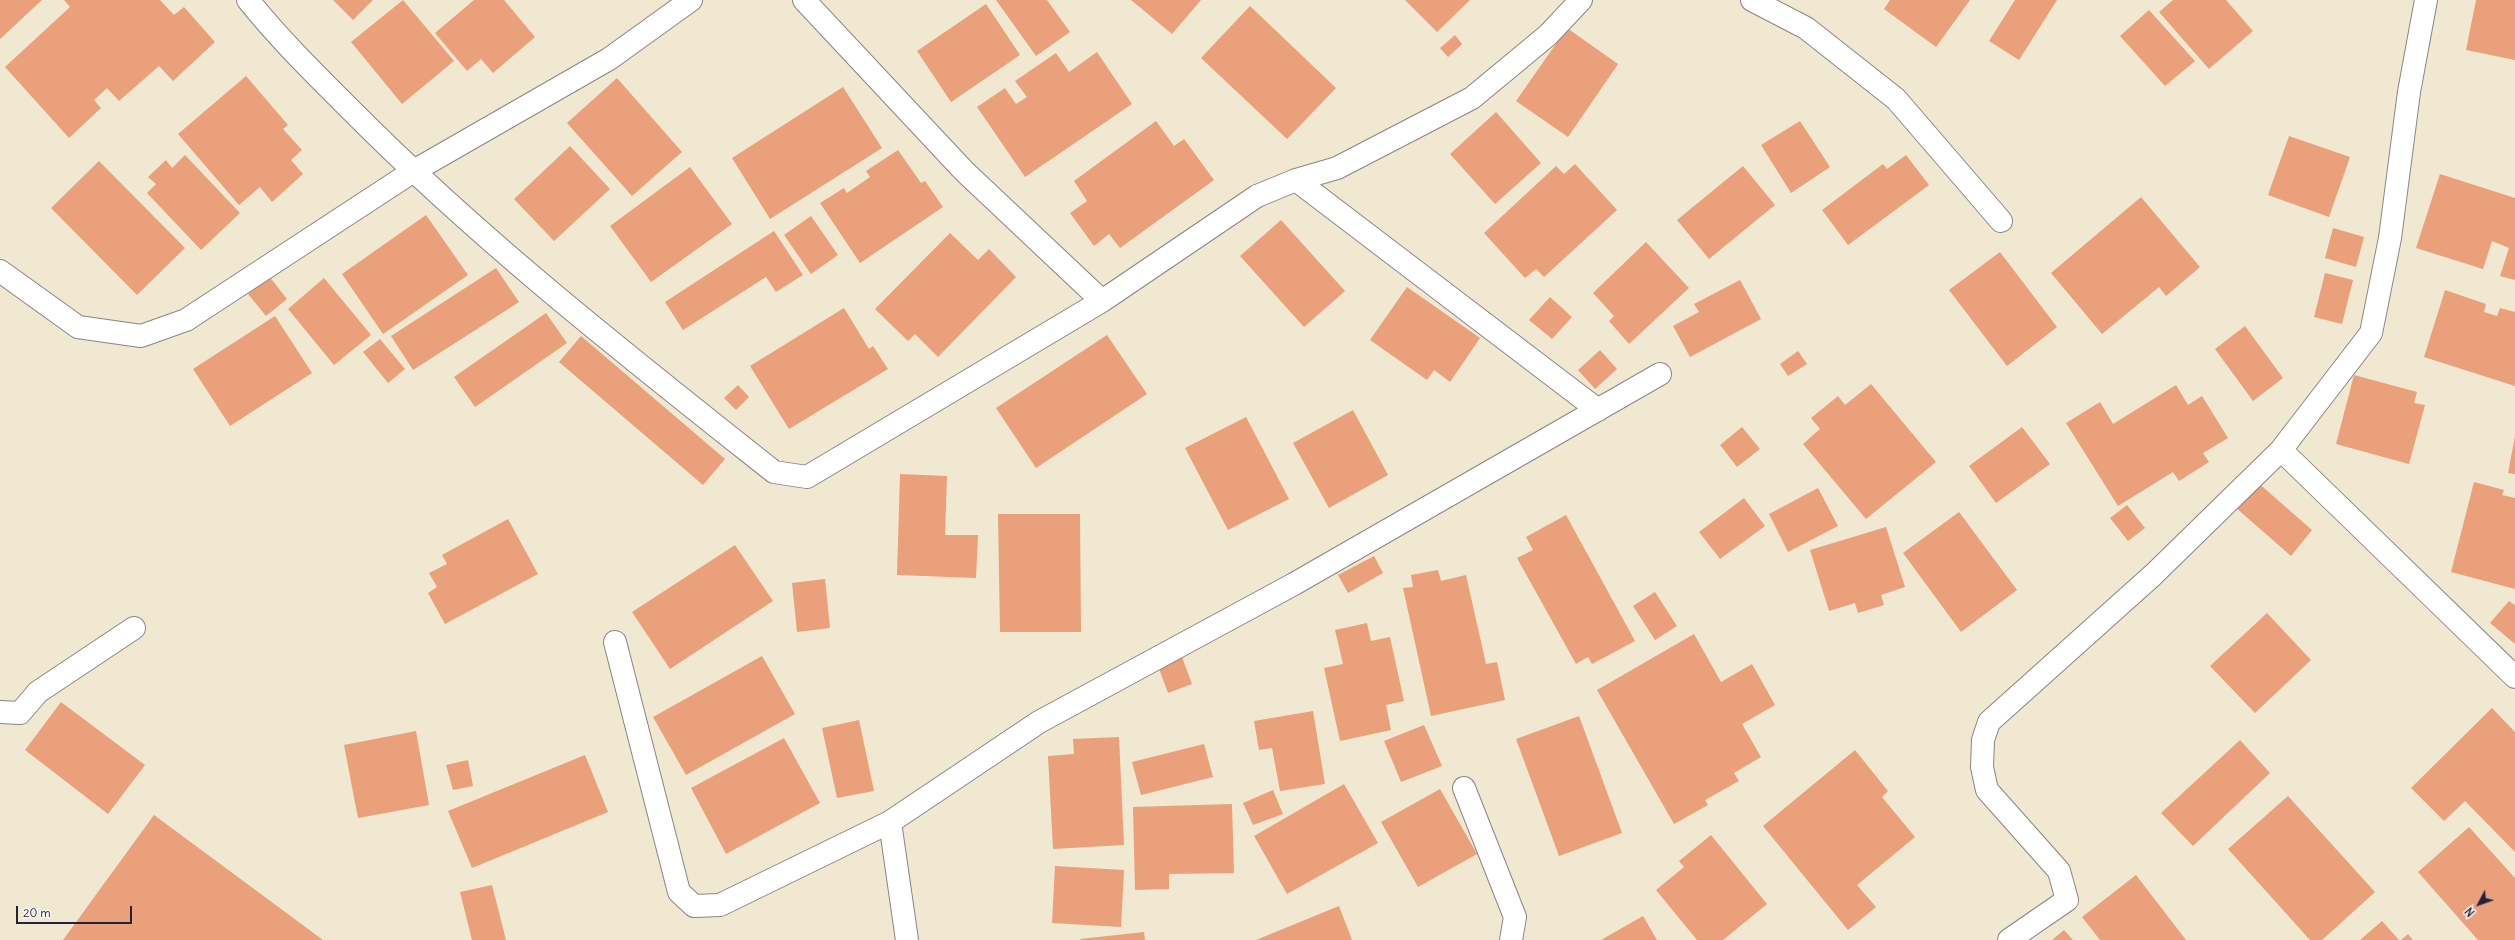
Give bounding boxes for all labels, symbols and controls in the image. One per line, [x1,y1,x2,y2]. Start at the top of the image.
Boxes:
north arrow [2459,884,2499,924]
scale bar [18,898,134,924]
text: N [2462,904,2478,919]
text: 20 m [23,905,51,920]

